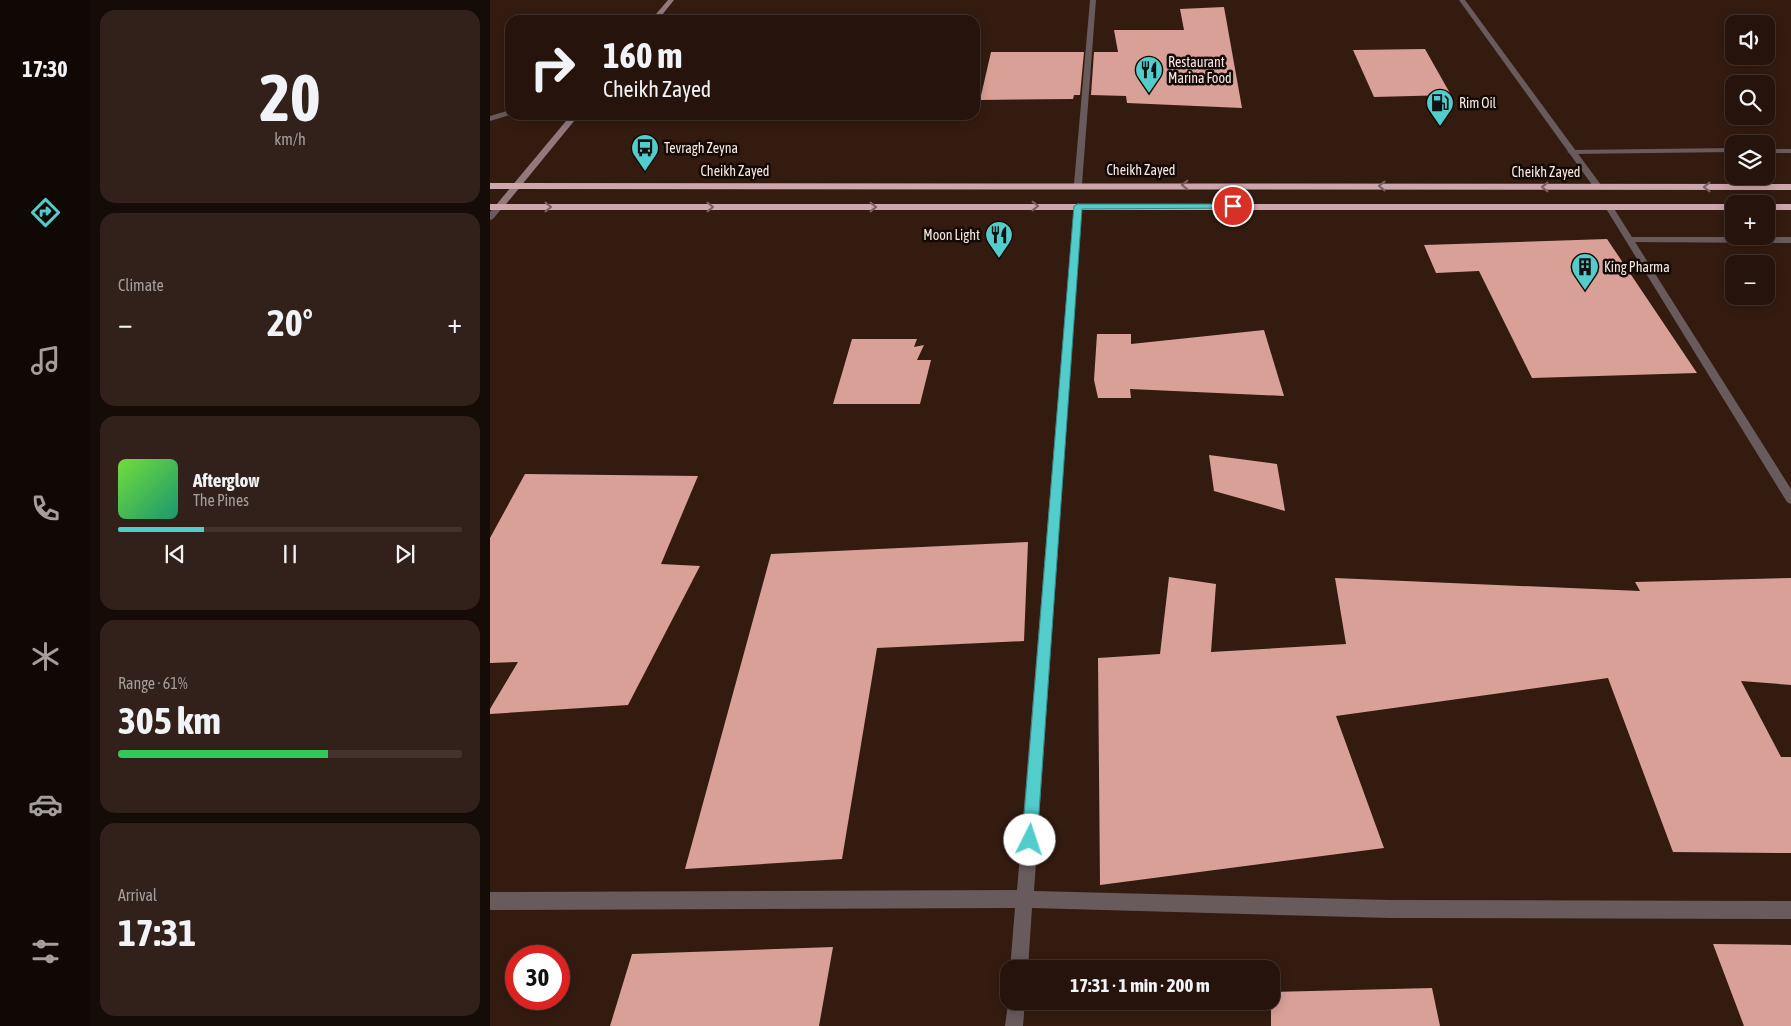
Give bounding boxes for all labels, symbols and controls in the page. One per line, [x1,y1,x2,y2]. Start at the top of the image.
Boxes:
map controls [1725,15,1775,305]
button: sound [1725,15,1775,65]
icon: right [520,35,585,100]
text: 160 m [603,35,682,75]
place label: Restaurant Marina Food [1168,54,1232,86]
restaurant icon: Restaurant Marina Food [1134,55,1164,94]
text: 17:30 [22,56,68,82]
text: 20 [259,60,321,135]
button: search [1725,75,1775,125]
text: Cheikh Zayed [603,76,711,102]
fuel station icon: Rim Oil [1425,88,1455,127]
place label: Rim Oil [1459,95,1497,111]
text: km/h [274,130,306,148]
bus stop icon: Tevragh Zeyna [630,133,660,172]
button: layers [1725,135,1775,185]
place label: Tevragh Zeyna [664,140,738,156]
street label: Cheikh Zayed [1107,162,1175,178]
street label: Cheikh Zayed [701,163,769,179]
street label: Cheikh Zayed [1512,164,1580,180]
one-way arrow [1181,180,1188,190]
one-way arrow [1378,181,1386,191]
one-way arrow [1541,182,1548,192]
one-way arrow [1703,182,1711,192]
pin [1212,185,1254,227]
icon: arrive [1219,192,1247,220]
icon: directions [28,195,63,230]
button: + [1725,195,1775,245]
one-way arrow [1032,201,1039,211]
one-way arrow [544,202,552,212]
one-way arrow [706,202,714,212]
one-way arrow [869,202,877,212]
restaurant icon: Moon Light [984,220,1014,259]
place label: Moon Light [923,227,980,243]
building icon: King Pharma [1570,252,1600,291]
button: − [1725,255,1775,305]
place label: King Pharma [1604,259,1670,275]
text: Climate [118,276,164,294]
text: 20° [267,301,313,344]
text: − [118,307,133,339]
text: + [447,307,462,339]
icon: music [28,343,63,378]
text: Afterglow [193,469,260,491]
icon: phone [28,491,63,526]
text: The Pines [193,491,249,509]
icon: previous [161,540,189,568]
icon: pause [276,540,304,568]
icon: next [391,540,419,568]
icon: climate [28,639,63,674]
text: Range · 61% [118,674,188,692]
text: 305 km [118,699,221,742]
icon: car [28,787,63,822]
position arrow [1003,813,1055,865]
text: Arrival [118,886,157,904]
text: 17:31 [118,911,196,954]
icon: filters [28,934,63,969]
speed limit sign: 30 [505,945,570,1010]
text: 17:31 · 1 min · 200 m [1070,974,1210,996]

